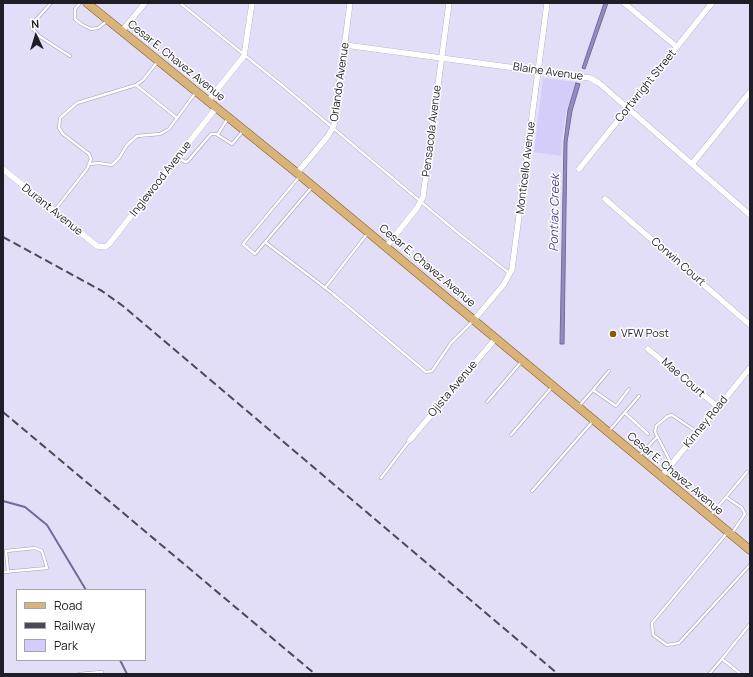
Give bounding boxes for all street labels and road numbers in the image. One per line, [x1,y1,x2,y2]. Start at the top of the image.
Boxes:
street label: Cesar E. Chavez Avenue [125,18,227,104]
street label: Orlando Avenue [328,41,352,123]
street label: Cortwright Street [613,47,679,125]
street label: Blaine Avenue [512,61,584,83]
street label: Pensacola Avenue [420,84,444,178]
street label: Monticello Avenue [514,121,538,215]
street label: Inglewood Avenue [127,139,195,219]
street label: Durant Avenue [19,181,85,239]
street label: Cesar E. Chavez Avenue [376,222,478,310]
street label: Corwin Court [648,235,708,289]
street label: Mae Court [659,356,707,400]
street label: Ojista Avenue [426,358,480,420]
street label: Kinney Road [681,394,731,450]
street label: Cesar E. Chavez Avenue [624,430,726,518]

